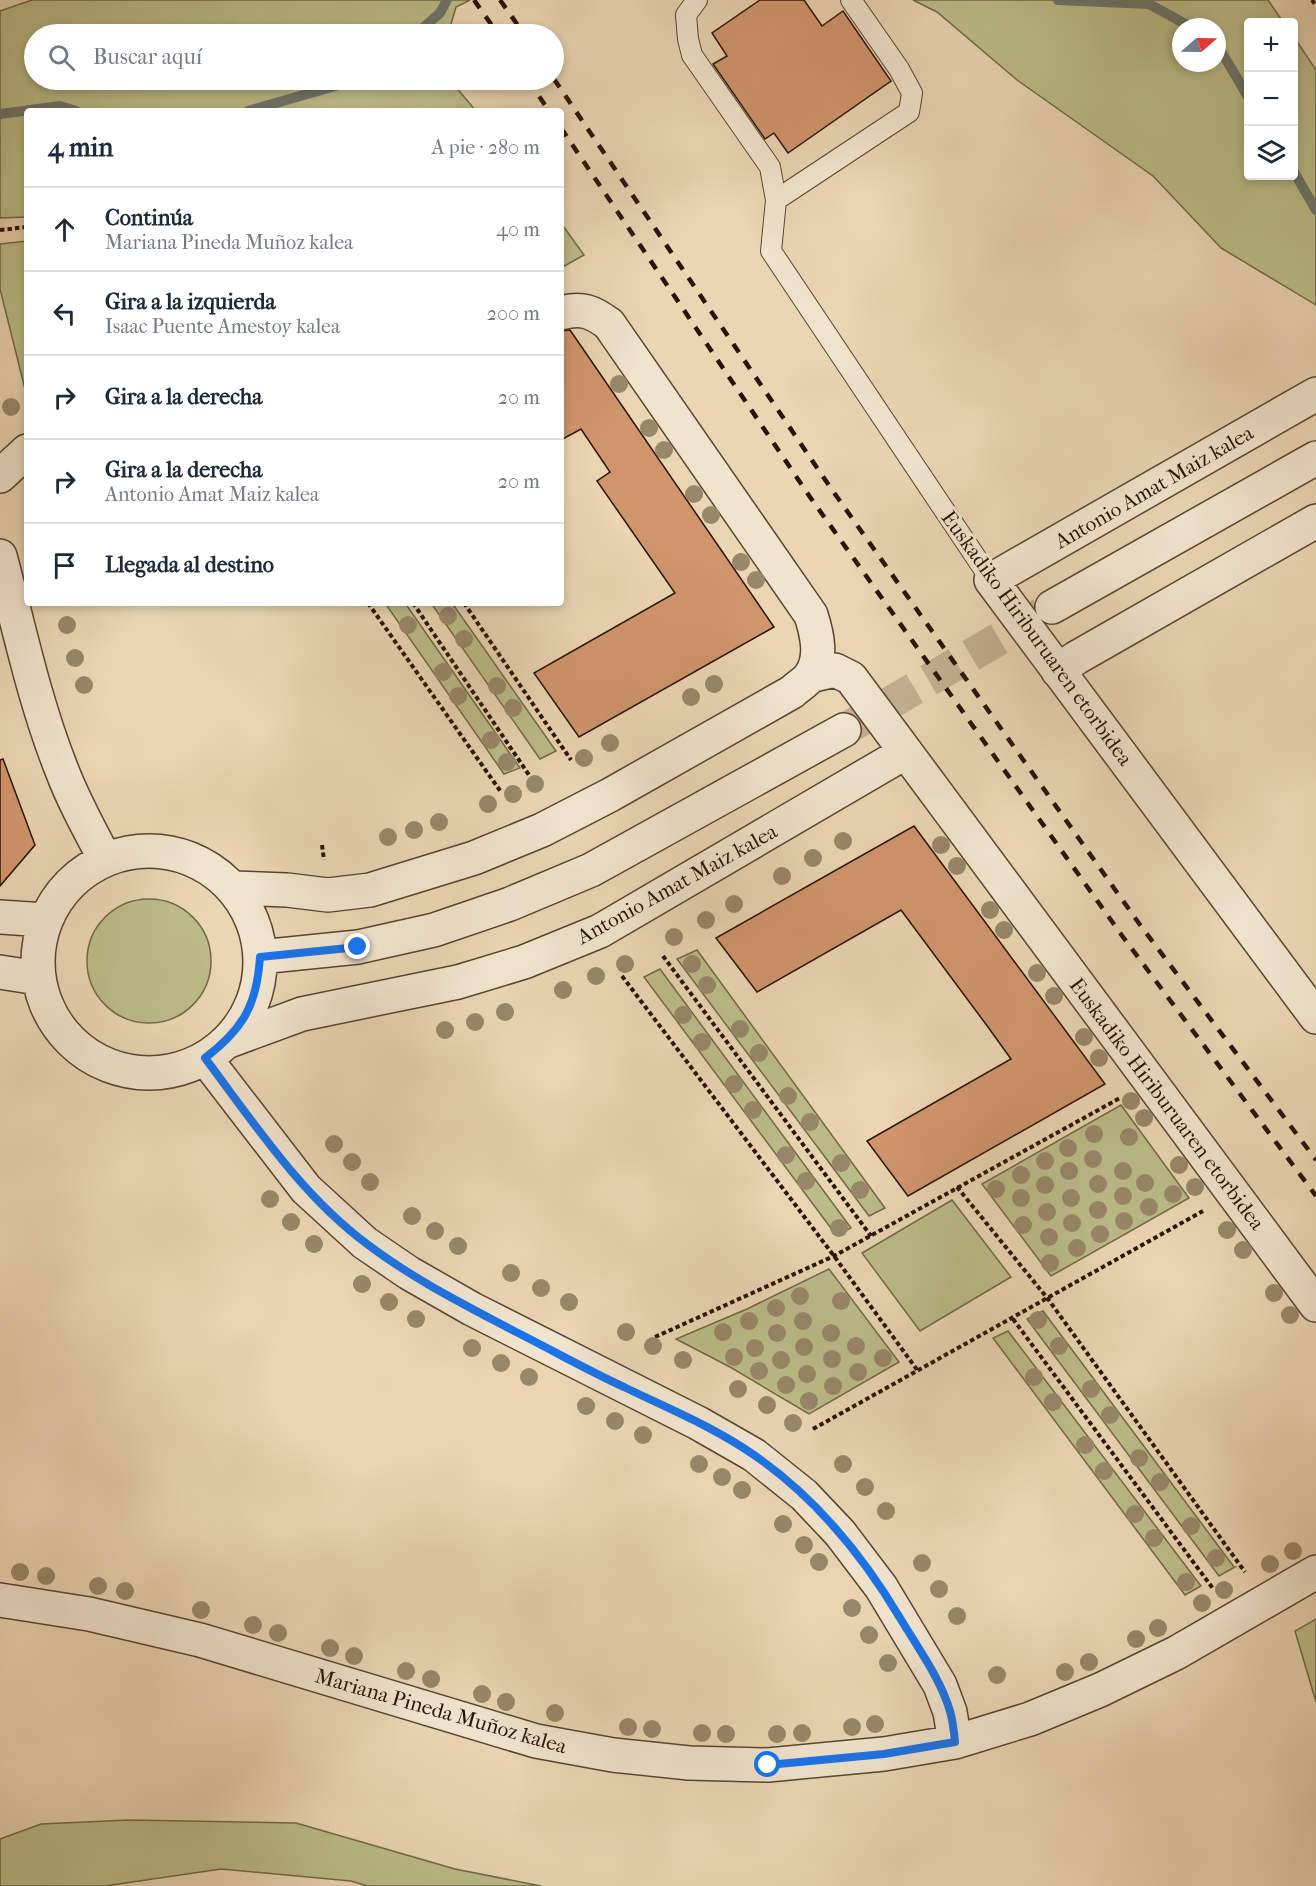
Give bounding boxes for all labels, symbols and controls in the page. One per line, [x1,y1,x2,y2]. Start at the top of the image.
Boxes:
north arrow [1172,18,1226,72]
map controls [1244,18,1298,180]
button: + [1244,18,1298,72]
search box [24,24,564,90]
icon: search [45,41,78,74]
text: Buscar aquí [93,44,202,70]
button: − [1244,72,1298,126]
button: layers [1244,126,1298,180]
text: 4 min [48,132,113,163]
text: A pie · 280 m [431,136,540,159]
text: Continúa [105,205,193,231]
icon: ahead [48,213,81,246]
text: 40 m [496,218,540,241]
text: Mariana Pineda Muñoz kalea [105,231,353,254]
text: Gira a la izquierda [105,289,276,315]
icon: left [48,297,81,330]
text: 200 m [487,302,540,325]
text: Isaac Puente Amestoy kalea [105,315,340,338]
icon: right [48,381,81,414]
text: Gira a la derecha [105,384,262,410]
text: 20 m [498,386,540,409]
street label: Antonio Amat Maiz kalea [1050,420,1258,554]
text: Gira a la derecha [105,457,262,483]
icon: right [48,465,81,498]
text: 20 m [498,470,540,493]
text: Antonio Amat Maiz kalea [105,483,319,506]
street label: Euskadiko Hiriburuaren etorbidea [936,506,1138,770]
icon: arrive [48,549,81,582]
text: Llegada al destino [105,552,274,578]
street label: Antonio Amat Maiz kalea [572,819,781,950]
route end [344,933,370,959]
street label: Euskadiko Hiriburuaren etorbidea [1064,973,1270,1235]
street label: Mariana Pineda Muñoz kalea [312,1664,570,1759]
route start [754,1751,780,1777]

